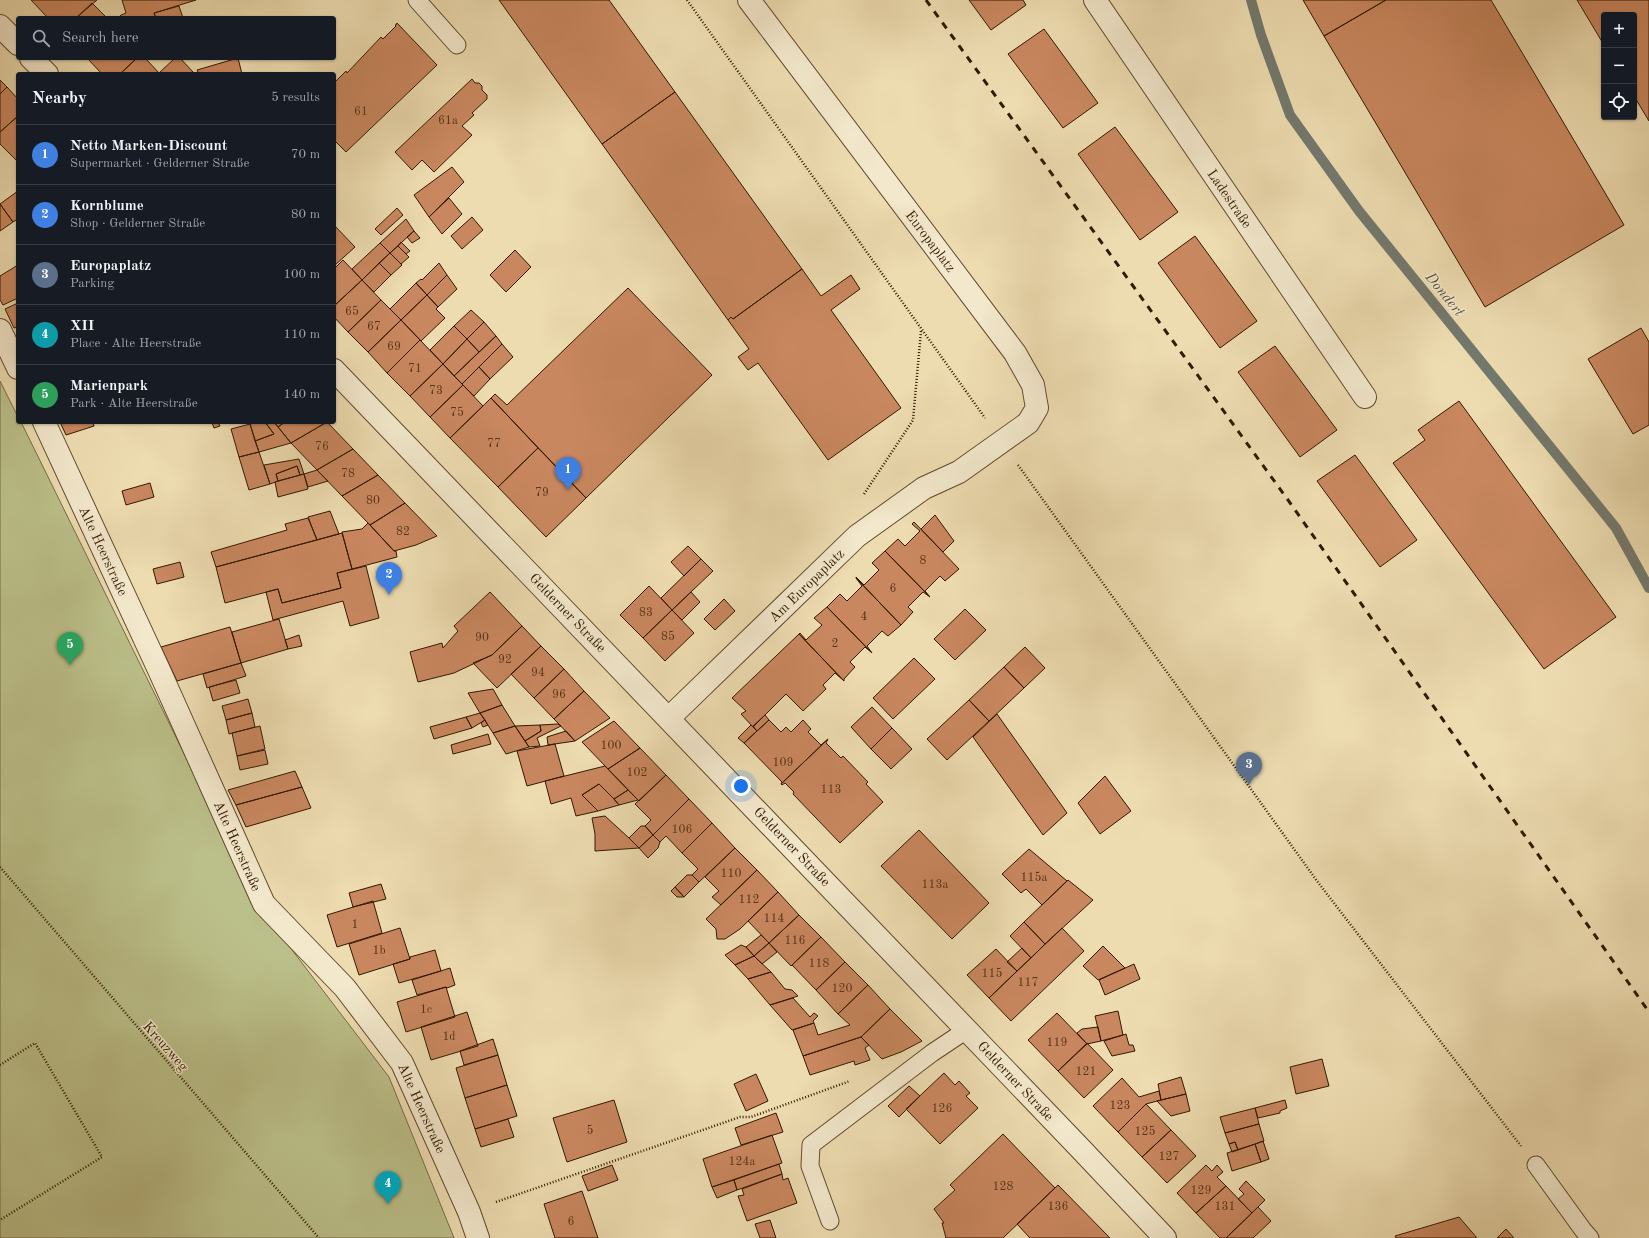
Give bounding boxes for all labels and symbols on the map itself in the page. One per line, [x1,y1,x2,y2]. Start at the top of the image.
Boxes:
house number: 61 [354,106,368,118]
house number: 61a [438,115,458,127]
street label: Ladestraße [1204,167,1254,231]
street label: Europaplatz [903,208,958,275]
water label: Dondert [1421,269,1466,320]
house number: 65 [345,305,359,318]
house number: 67 [367,321,381,333]
house number: 69 [387,341,401,353]
house number: 71 [408,363,422,375]
house number: 73 [429,385,443,397]
house number: 75 [450,406,464,419]
house number: 77 [487,438,501,450]
house number: 76 [315,441,329,453]
pin: 1 [555,457,581,490]
house number: 78 [341,468,355,480]
house number: 79 [535,487,549,499]
house number: 80 [366,495,380,507]
street label: Alte Heerstraße [76,504,130,598]
house number: 82 [396,526,410,538]
street label: Am Europaplatz [767,546,847,625]
house number: 8 [920,555,927,567]
pin: 2 [376,562,402,595]
street label: Gelderner Straße [526,571,608,655]
house number: 6 [890,583,897,595]
house number: 83 [639,607,653,619]
house number: 4 [861,611,868,623]
house number: 85 [661,630,675,643]
pin: 5 [57,632,83,665]
house number: 90 [475,632,489,644]
house number: 2 [832,638,838,650]
house number: 92 [498,654,512,666]
house number: 94 [531,667,545,679]
house number: 96 [552,689,566,701]
house number: 100 [601,740,621,752]
pin: 3 [1236,752,1262,785]
house number: 109 [773,757,793,769]
house number: 102 [627,767,647,779]
your location [731,776,751,796]
house number: 113 [821,784,841,796]
street label: Alte Heerstraße [211,799,263,893]
street label: Gelderner Straße [751,805,833,889]
house number: 106 [672,824,692,836]
house number: 110 [721,868,741,880]
house number: 115a [1021,871,1047,884]
house number: 113a [922,879,948,891]
house number: 112 [739,894,759,906]
house number: 114 [764,913,784,925]
house number: 1 [352,919,358,931]
house number: 116 [785,935,805,947]
house number: 1b [372,945,386,957]
house number: 118 [809,958,829,970]
house number: 115 [982,967,1002,980]
house number: 117 [1018,977,1038,989]
house number: 120 [832,983,852,995]
house number: 1c [420,1004,432,1016]
street label: Kreuzweg [140,1019,191,1074]
house number: 1d [442,1031,456,1043]
house number: 119 [1047,1037,1067,1049]
street label: Gelderner Straße [975,1039,1056,1124]
street label: Alte Heerstraße [395,1061,448,1155]
house number: 121 [1076,1066,1096,1078]
house number: 123 [1110,1100,1130,1112]
house number: 126 [932,1103,952,1115]
house number: 5 [587,1124,594,1137]
house number: 125 [1135,1125,1155,1138]
house number: 127 [1159,1151,1179,1163]
house number: 124a [729,1156,755,1168]
pin: 4 [375,1171,401,1204]
house number: 128 [993,1181,1013,1193]
house number: 129 [1191,1185,1211,1197]
house number: 136 [1048,1201,1068,1213]
house number: 131 [1215,1201,1235,1213]
house number: 6 [568,1216,575,1228]

